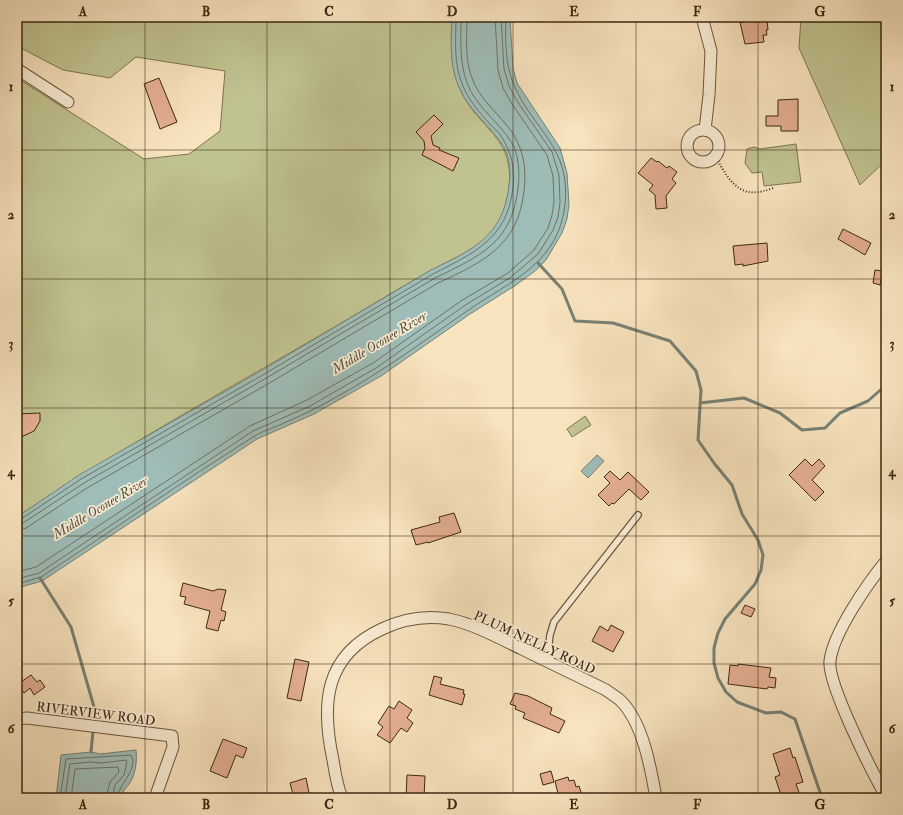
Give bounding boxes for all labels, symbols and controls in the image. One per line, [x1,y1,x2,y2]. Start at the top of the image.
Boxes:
text: A [78,4,88,20]
text: B [202,4,210,20]
text: C [324,4,334,20]
text: D [447,4,458,20]
text: E [569,4,579,20]
text: F [693,4,702,20]
text: G [815,4,826,20]
text: 1 [9,79,14,95]
text: 1 [890,79,895,95]
text: 2 [8,207,15,223]
text: 2 [889,207,896,223]
water label: Middle Oconee River [328,307,431,378]
text: 3 [9,336,14,352]
text: 3 [890,336,895,352]
text: 4 [6,464,15,480]
text: 4 [887,464,896,480]
water label: Middle Oconee River [49,472,152,543]
text: 5 [8,593,14,609]
text: 5 [889,593,895,609]
street label: PLUM NELLY ROAD [471,608,598,678]
street label: RIVERVIEW ROAD [35,699,156,729]
text: 6 [8,721,16,737]
text: 6 [889,721,897,737]
text: A [78,797,88,813]
text: B [202,797,210,813]
text: C [324,797,334,813]
text: D [447,797,458,813]
text: E [569,797,579,813]
text: F [693,797,702,813]
text: G [815,797,826,813]

